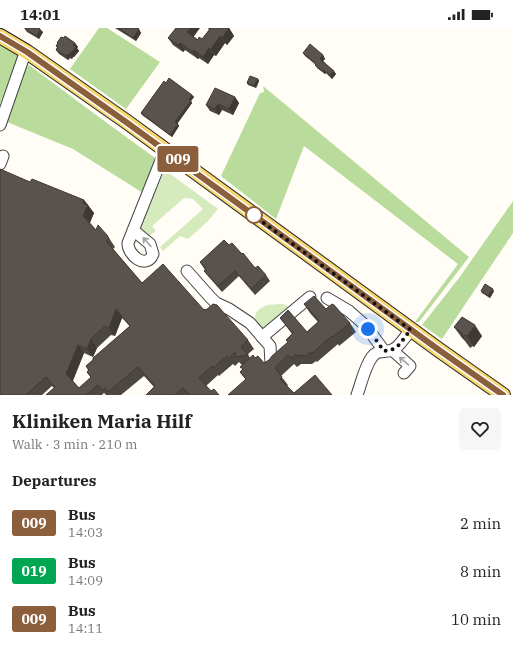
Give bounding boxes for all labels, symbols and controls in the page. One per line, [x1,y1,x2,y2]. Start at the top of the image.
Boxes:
text: 14:01 [20,5,61,24]
line badge: 009 [155,146,201,172]
text: 009 [165,150,191,168]
unlabelled marker [245,206,263,224]
one-way arrow [142,237,151,247]
your location [358,319,378,339]
one-way arrow [399,357,410,366]
button: heart [459,408,501,450]
text: Kliniken Maria Hilf [12,409,191,433]
text: Walk · 3 min · 210 m [12,436,137,453]
text: Departures [12,471,96,490]
text: Bus [68,505,96,524]
text: 009 [21,514,47,532]
text: 2 min [460,514,501,533]
text: 14:03 [68,524,103,541]
text: Bus [68,553,96,572]
text: 019 [21,562,47,580]
text: 8 min [460,562,501,581]
text: 14:09 [68,572,103,589]
text: Bus [68,601,96,620]
text: 009 [21,610,47,628]
text: 10 min [451,610,501,629]
text: 14:11 [68,620,103,637]

